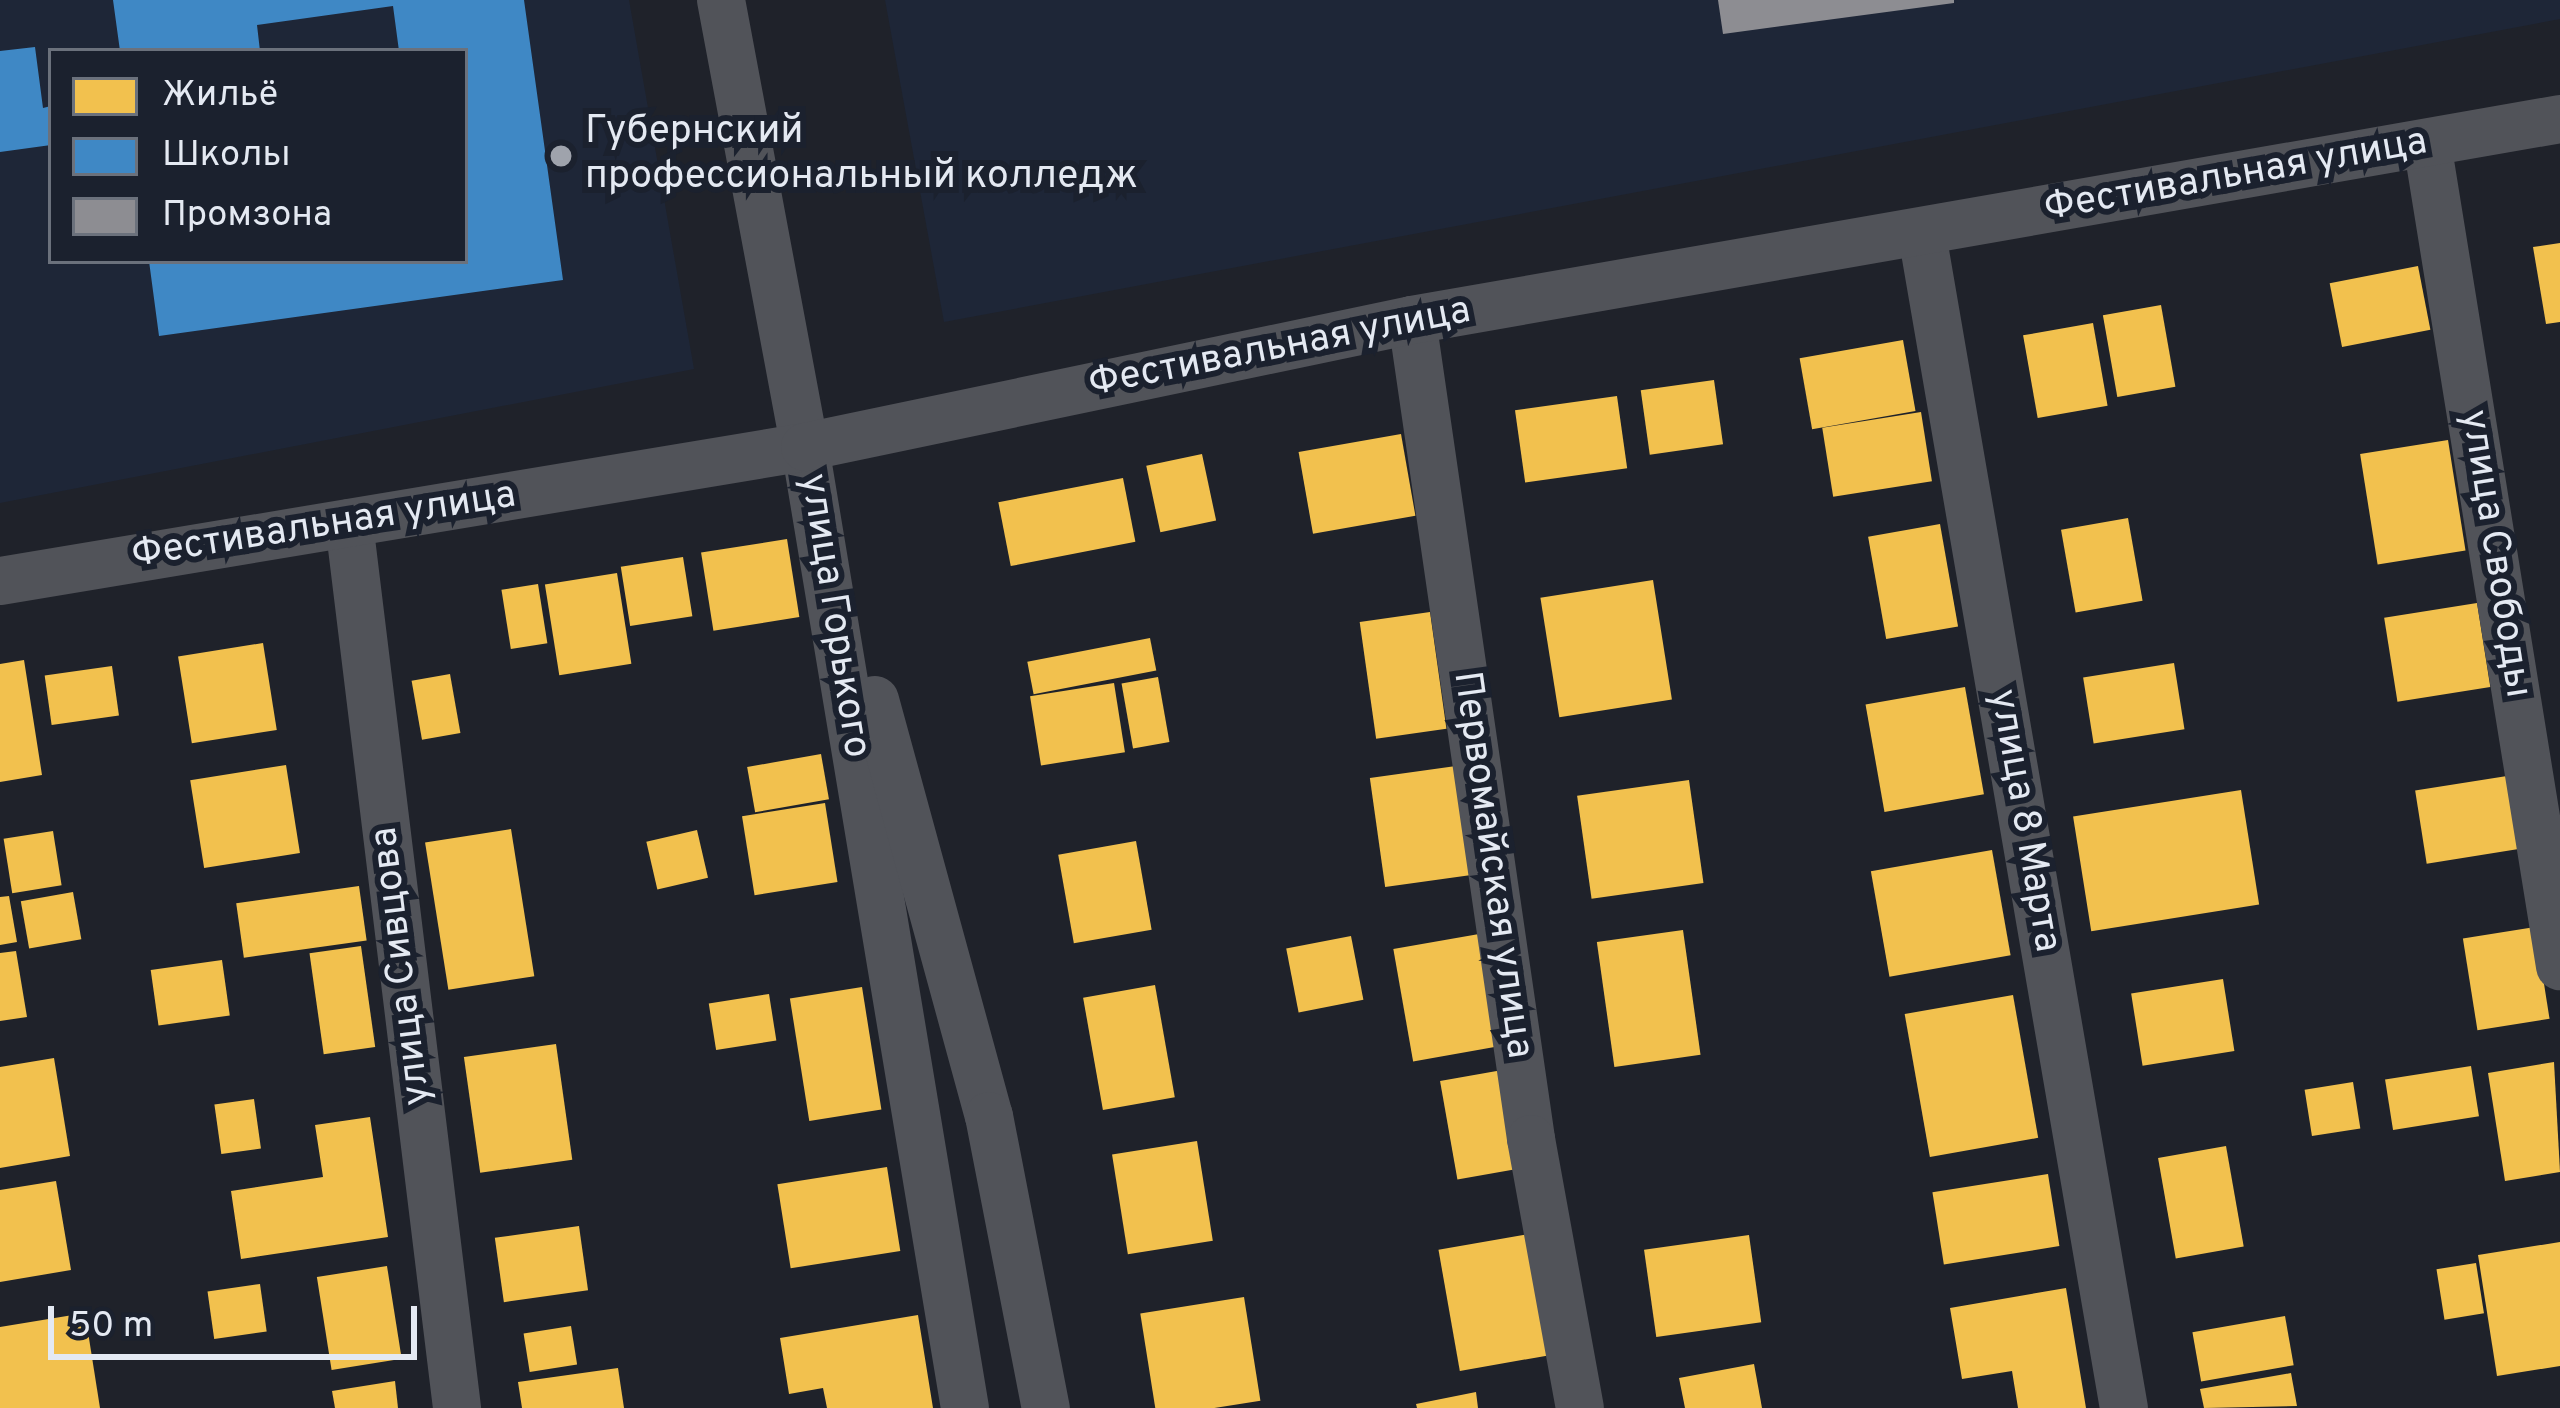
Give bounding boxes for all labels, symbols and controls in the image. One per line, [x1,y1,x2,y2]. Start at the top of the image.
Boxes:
legend [48,48,468,264]
text: Жильё [162,73,278,119]
place label: Губернский профессиональный колледж [585,111,1138,202]
street label: Фестивальная улица [2041,120,2431,234]
text: Школы [162,133,290,179]
marker: Губернский профессиональный колледж [548,143,574,169]
text: Промзона [162,193,332,239]
street label: Фестивальная улица [1085,289,1475,409]
street label: улица Свободы [2448,407,2540,701]
street label: улица Горького [787,471,879,761]
street label: Фестивальная улица [129,474,519,580]
street label: Первомайская улица [1441,668,1541,1062]
street label: улица 8 Марта [1977,686,2069,956]
street label: улица Сивцова [363,824,443,1108]
scale bar [54,1282,423,1356]
text: 50 m [69,1304,153,1350]

